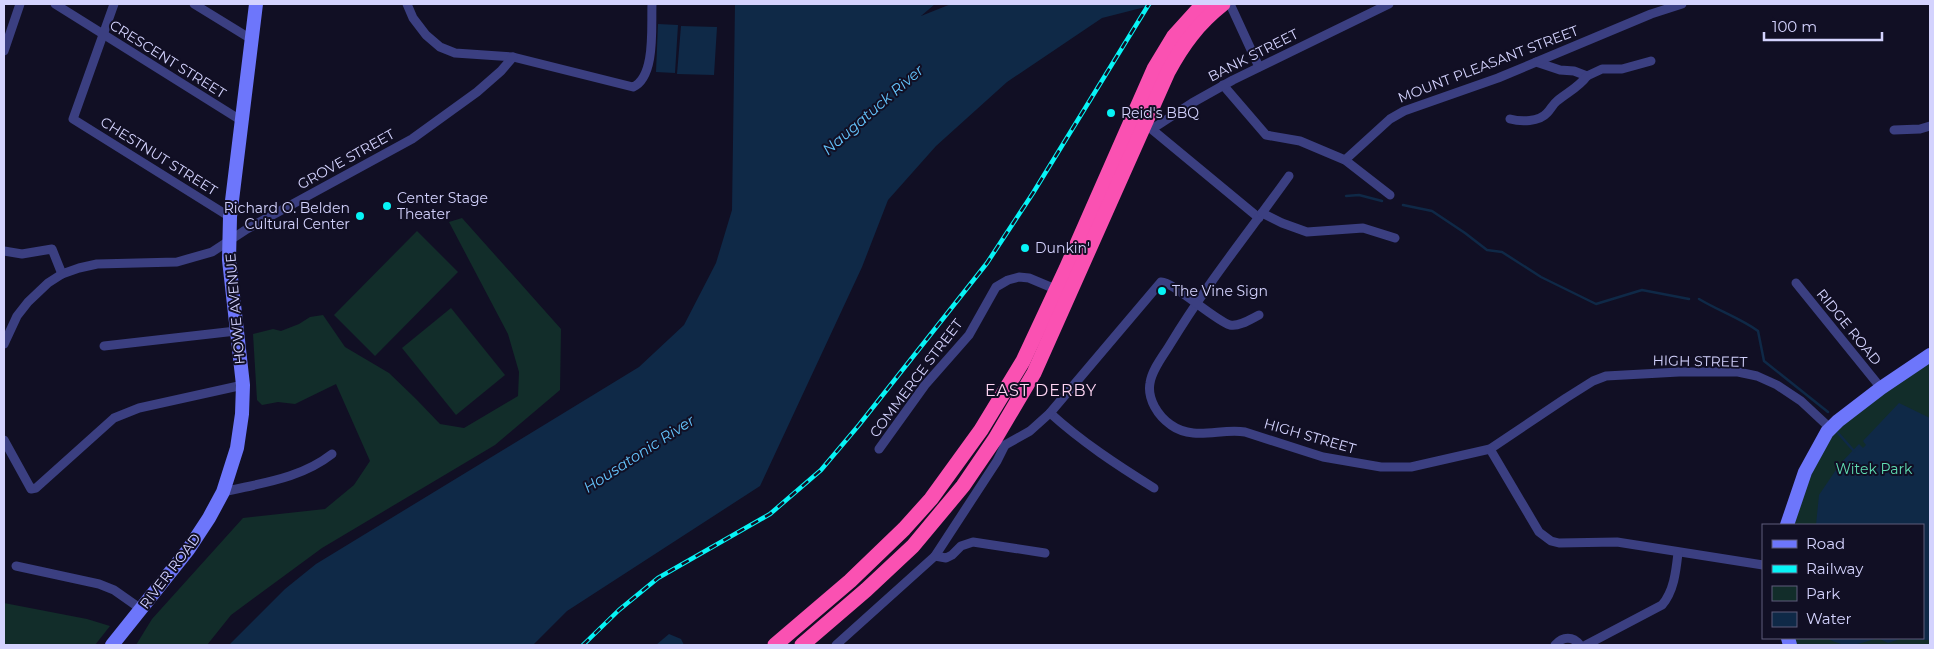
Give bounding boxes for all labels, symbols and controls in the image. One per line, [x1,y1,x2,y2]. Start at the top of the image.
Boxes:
scale bar [1764,10,1882,42]
street label: CRESCENT STREET [106,16,230,102]
text: 100 m [1772,17,1817,36]
street label: MOUNT PLEASANT STREET [1395,21,1581,107]
street label: BANK STREET [1205,25,1301,85]
water label: Naugatuck River [818,60,928,159]
place label: Reid's BBQ [1121,104,1199,122]
marker: Reid's BBQ [1105,107,1117,119]
street label: CHESTNUT STREET [97,113,221,199]
street label: GROVE STREET [294,125,398,193]
place label: Center Stage Theater [397,189,488,223]
place label: Richard O. Belden Cultural Center [224,199,350,233]
marker: Center Stage Theater [381,200,393,212]
marker: Richard O. Belden Cultural Center [354,210,366,222]
place label: Dunkin' [1035,239,1090,257]
marker: Dunkin' [1019,242,1031,254]
street label: HOWE AVENUE [221,253,249,365]
place label: The Vine Sign [1172,282,1268,300]
marker: The Vine Sign [1156,285,1168,297]
street label: RIDGE ROAD [1813,285,1885,369]
street label: COMMERCE STREET [866,315,966,441]
street label: HIGH STREET [1652,351,1748,371]
district label: EAST DERBY [985,381,1097,400]
water label: Housatonic River [580,410,699,497]
street label: HIGH STREET [1262,414,1358,458]
park label: Witek Park [1836,460,1913,478]
legend [1762,524,1924,639]
street label: RIVER ROAD [136,530,204,612]
text: Road [1806,534,1845,553]
text: Railway [1806,559,1864,578]
text: Park [1806,584,1840,603]
text: Water [1806,609,1852,628]

